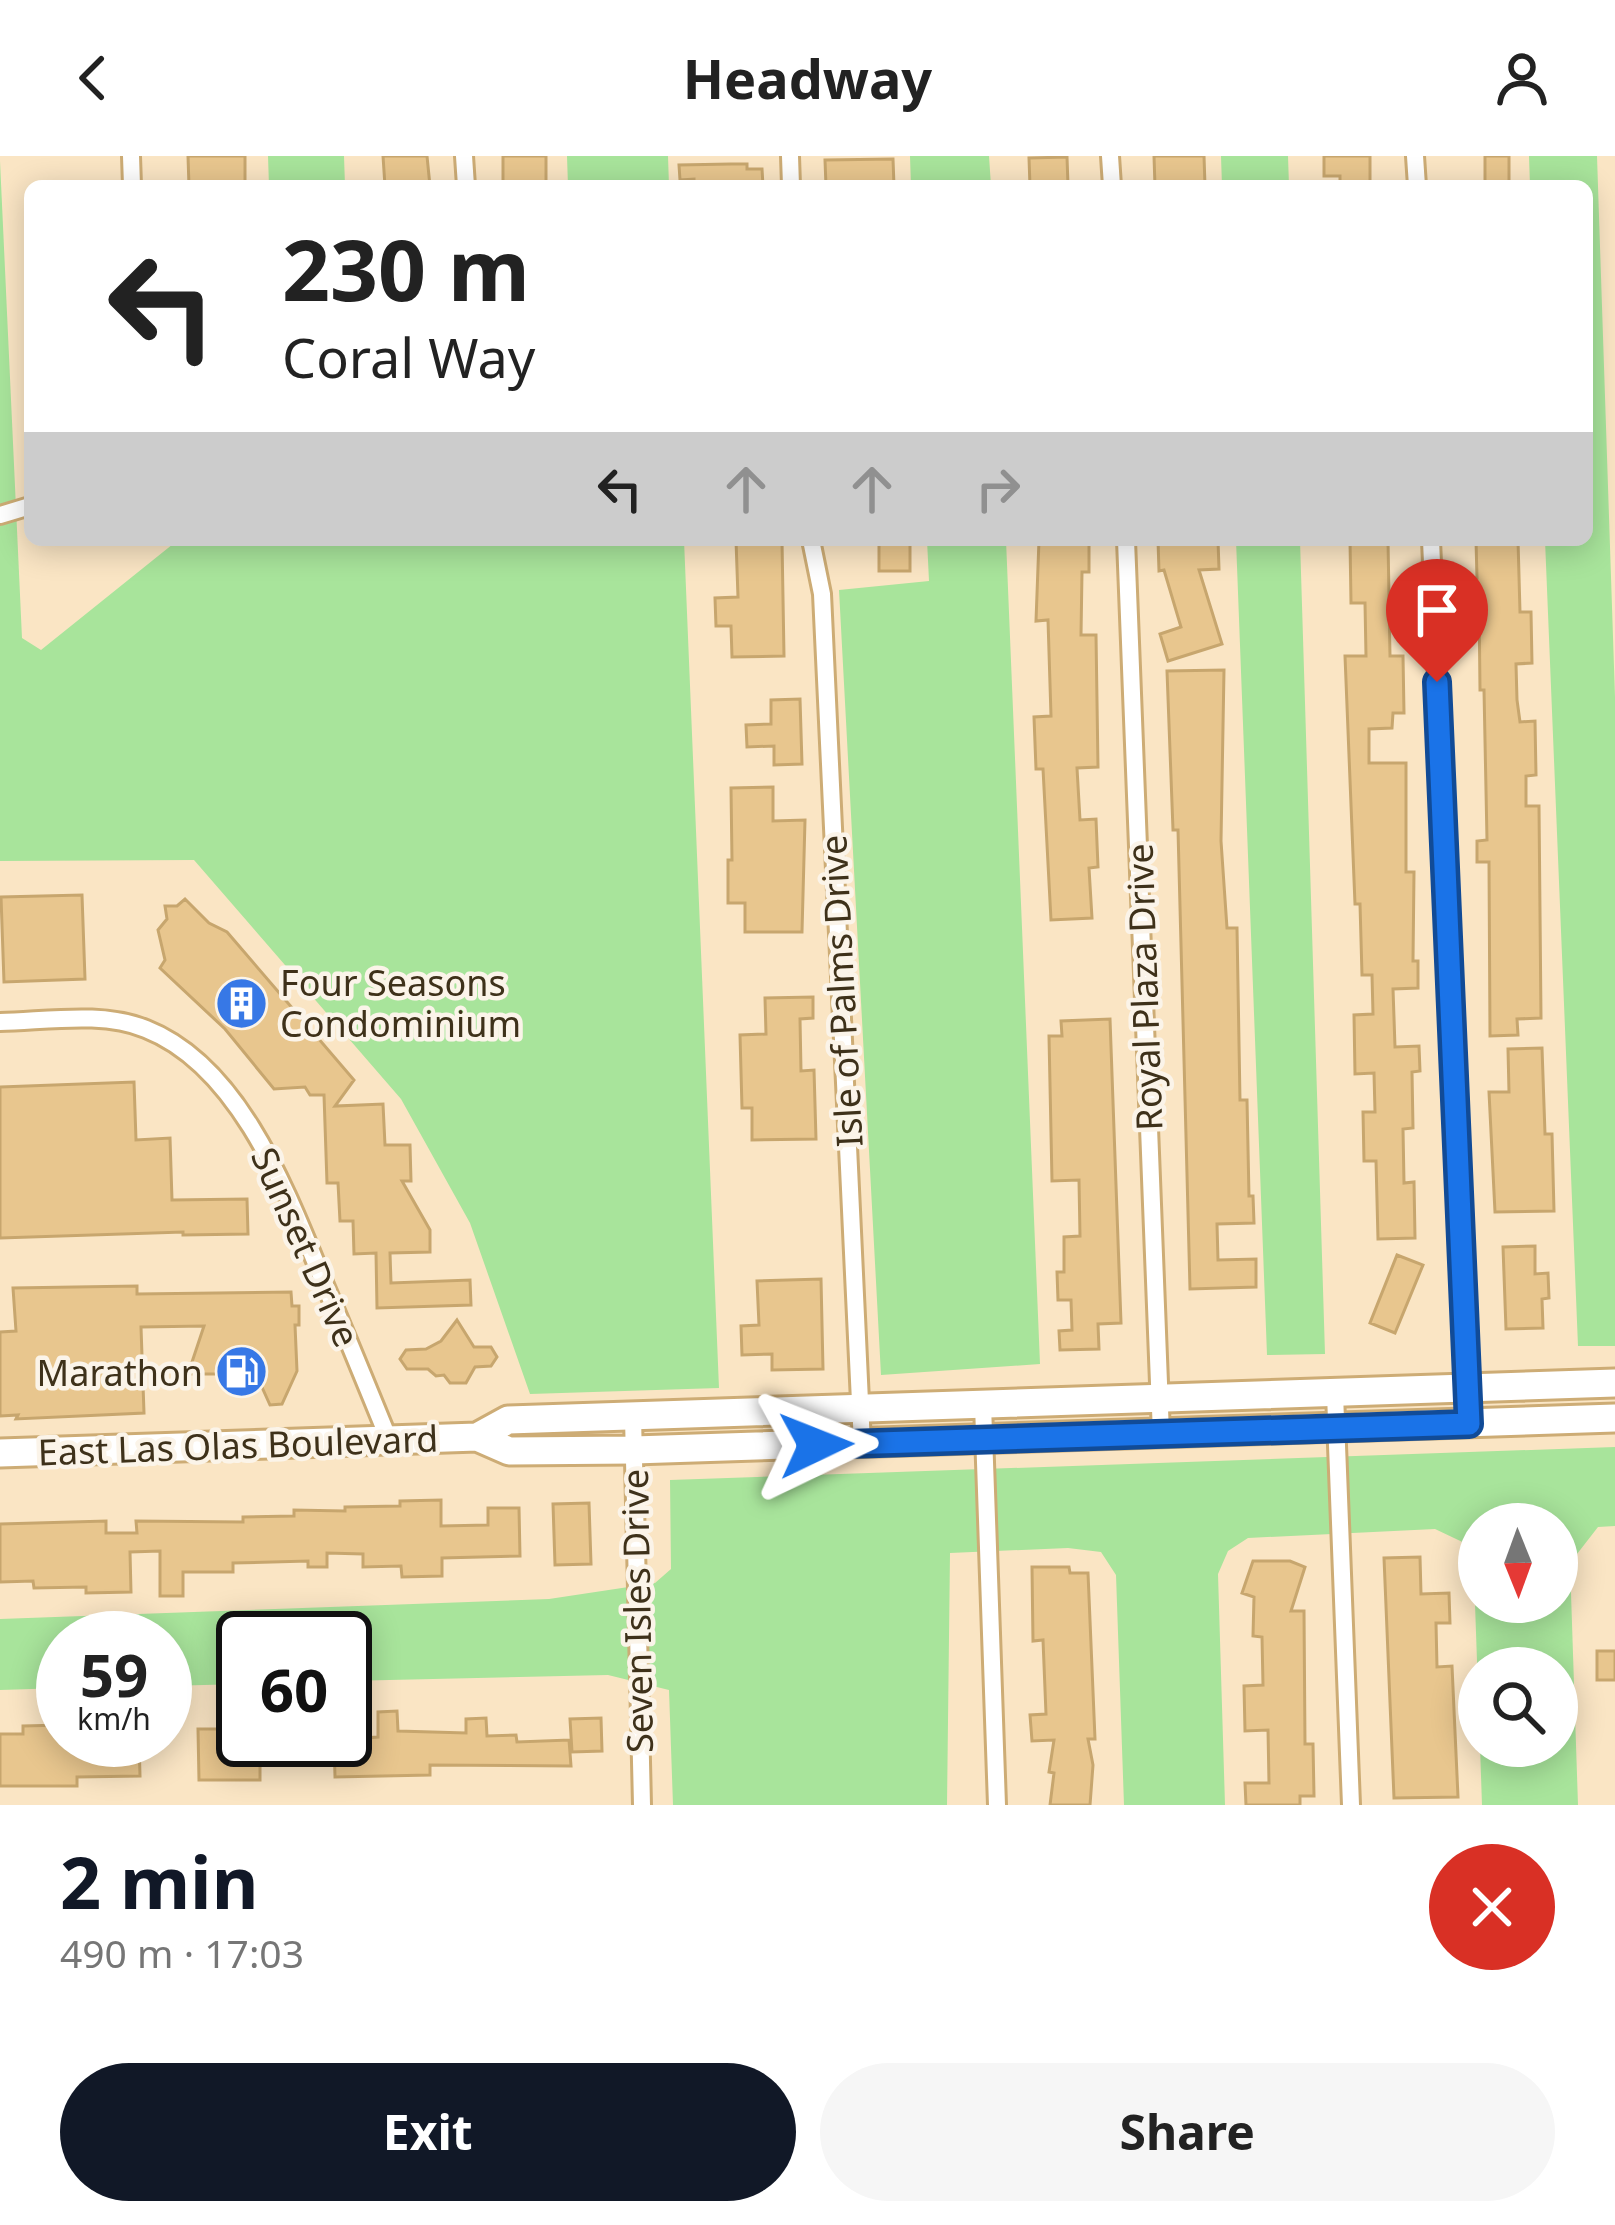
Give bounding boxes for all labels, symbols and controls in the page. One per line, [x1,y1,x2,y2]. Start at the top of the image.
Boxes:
text: Headway [683,41,932,115]
icon: back [60,45,126,111]
icon: person [1489,45,1555,111]
text: 230 m [282,211,530,326]
icon: left [84,228,240,384]
text: Coral Way [282,320,535,394]
icon: left [587,456,653,522]
icon: ahead [713,456,779,522]
icon: ahead [839,456,905,522]
icon: right [965,456,1031,522]
pin [1386,559,1488,682]
icon: arrive [1404,577,1470,643]
street label: Isle of Palms Drive [808,834,874,1148]
street label: Royal Plaza Drive [1114,843,1174,1131]
place label: Four Seasons Condominium [280,958,521,1048]
building icon: Four Seasons Condominium [213,975,269,1031]
street label: Sunset Drive [240,1140,372,1354]
fuel station icon: Marathon [214,1344,270,1400]
place label: Marathon [37,1348,203,1397]
position arrow [753,1382,879,1508]
street label: East Las Olas Boulevard [37,1414,439,1476]
street label: Seven Isles Drive [610,1468,664,1754]
north arrow [1458,1503,1578,1623]
map controls [1458,1503,1578,1767]
speed limit sign: 60 [216,1611,372,1767]
text: 59 [80,1633,148,1715]
button: search [1458,1647,1578,1767]
text: km/h [77,1698,151,1739]
text: 2 min [60,1832,258,1930]
button: close [1429,1844,1555,1970]
text: 490 m · 17:03 [60,1926,304,1979]
button: Exit [60,2063,796,2201]
button: Share [820,2063,1555,2201]

